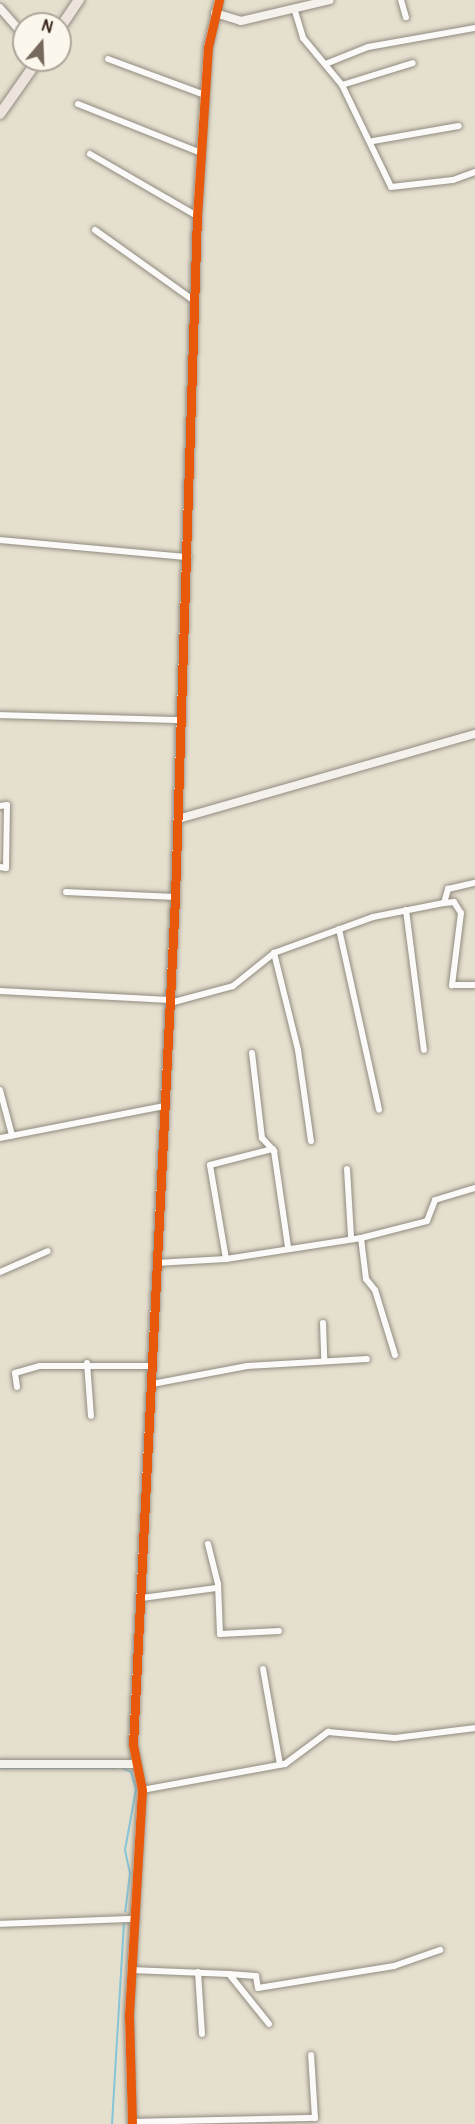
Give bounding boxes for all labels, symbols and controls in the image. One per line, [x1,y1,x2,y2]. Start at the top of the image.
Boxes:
north arrow [12,12,72,72]
text: N [39,16,56,38]

